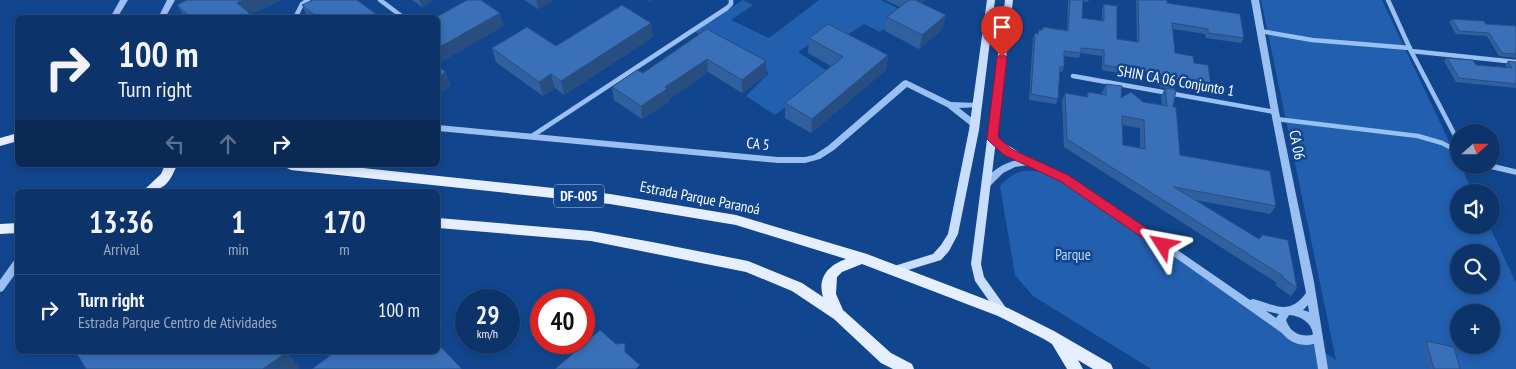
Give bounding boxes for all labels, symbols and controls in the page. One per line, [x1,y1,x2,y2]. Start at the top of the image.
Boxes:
pin [981,6,1023,57]
icon: arrive [988,13,1016,41]
text: 100 m [118,31,199,77]
icon: right [35,35,100,100]
street label: SHIN CA 06 Conjunto 1 [1116,61,1236,100]
text: Turn right [118,75,192,103]
north arrow [1450,124,1500,174]
map controls [1450,124,1500,354]
street label: CA 06 [1285,128,1310,162]
icon: left [161,130,189,158]
icon: ahead [214,130,242,158]
icon: right [267,130,295,158]
street label: CA 5 [746,133,770,154]
street label: Estrada Parque Paranoá [639,177,762,218]
button: sound [1450,184,1500,234]
road number: DF-005 [554,185,604,208]
text: 13:36 [89,202,154,241]
text: 1 [231,202,246,241]
text: 170 [323,202,366,241]
position arrow [1136,218,1188,270]
text: Arrival [103,239,140,259]
text: min [228,239,249,259]
text: m [339,239,350,259]
button: search [1450,244,1500,294]
park label: Parque [1055,245,1091,264]
text: Turn right [78,288,144,312]
speed limit sign: 40 [530,289,595,354]
icon: right [35,296,63,324]
text: 100 m [378,298,420,322]
text: 29 [476,299,499,331]
button: + [1450,304,1500,354]
text: Estrada Parque Centro de Atividades [78,312,277,332]
text: km/h [477,326,498,341]

